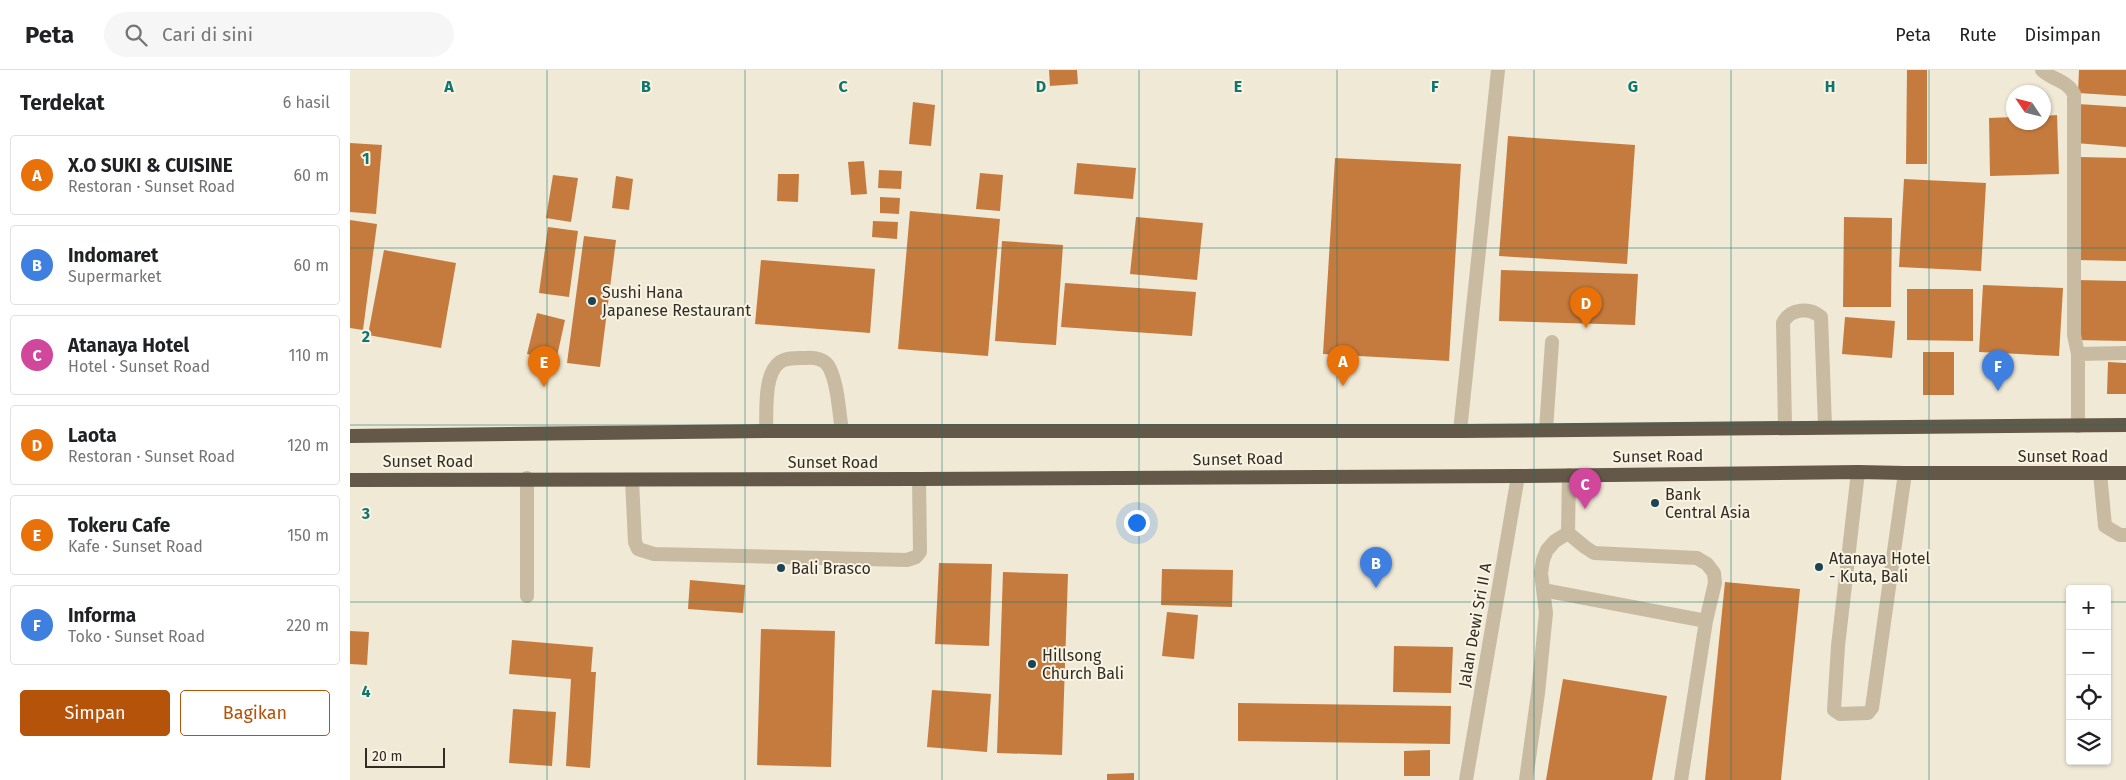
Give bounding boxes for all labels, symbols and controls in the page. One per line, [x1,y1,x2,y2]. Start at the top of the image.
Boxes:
search box [104,12,454,57]
text: Peta [25,21,74,49]
icon: search [122,21,150,49]
text: Cari di sini [162,23,253,46]
text: Peta [1895,24,1931,46]
text: Rute [1959,24,1997,46]
text: Disimpan [2025,24,2101,46]
text: A [443,77,454,96]
text: B [641,77,651,96]
text: C [838,77,848,96]
text: D [1036,77,1046,96]
text: E [1234,77,1242,96]
text: F [1431,77,1439,96]
text: G [1628,77,1638,96]
text: H [1825,77,1835,96]
north arrow [2006,85,2051,130]
text: Terdekat [20,90,105,116]
text: 6 hasil [283,93,330,112]
text: 1 [362,149,370,168]
text: X.O SUKI & CUISINE [68,154,233,177]
text: A [32,166,42,185]
text: 60 m [294,166,329,185]
text: Restoran · Sunset Road [68,177,235,196]
text: Indomaret [68,244,158,267]
text: B [32,256,42,275]
text: 60 m [294,256,329,275]
text: Supermarket [68,267,162,286]
place label: Sushi Hana Japanese Restaurant [602,283,751,320]
pin: D [1570,287,1602,328]
marker: Sushi Hana Japanese Restaurant [586,295,598,307]
text: 2 [362,327,370,346]
text: Atanaya Hotel [68,334,189,357]
pin: A [1327,345,1359,386]
text: C [32,346,42,365]
text: 110 m [288,346,329,365]
pin: E [528,346,560,387]
pin: F [1982,350,2014,391]
text: Hotel · Sunset Road [68,357,210,376]
text: Laota [68,424,117,447]
text: D [32,436,42,455]
text: 120 m [287,436,329,455]
street label: Sunset Road [1613,446,1703,466]
text: Restoran · Sunset Road [68,447,235,466]
street label: Sunset Road [2018,447,2108,466]
street label: Sunset Road [1193,449,1283,469]
street label: Sunset Road [383,452,473,471]
street label: Sunset Road [788,453,878,472]
pin: C [1569,468,1601,509]
place label: Bank Central Asia [1665,485,1750,522]
marker: Bank Central Asia [1649,497,1661,509]
text: 3 [361,504,370,523]
your location [1124,510,1150,536]
text: Tokeru Cafe [68,514,170,537]
text: E [33,526,41,545]
text: 150 m [287,526,329,545]
text: Kafe · Sunset Road [68,537,203,556]
pin: B [1360,547,1392,588]
place label: Atanaya Hotel - Kuta, Bali [1829,549,1930,586]
place label: Bali Brasco [791,559,871,578]
street label: Jalan Dewi Sri II A [1455,560,1495,689]
marker: Atanaya Hotel - Kuta, Bali [1813,561,1825,573]
marker: Bali Brasco [775,562,787,574]
map controls [2066,585,2111,765]
button: + [2066,585,2111,630]
text: Informa [68,604,136,627]
text: F [33,616,41,635]
text: 220 m [286,616,329,635]
text: Toko · Sunset Road [68,627,205,646]
button: − [2066,630,2111,675]
place label: Hillsong Church Bali [1042,646,1124,683]
marker: Hillsong Church Bali [1026,658,1038,670]
button: locate [2066,675,2111,720]
text: 4 [361,682,371,701]
button: Simpan [20,690,170,736]
button: Bagikan [180,690,330,736]
button: layers [2066,720,2111,765]
scale bar [365,745,445,768]
text: 20 m [372,748,402,765]

